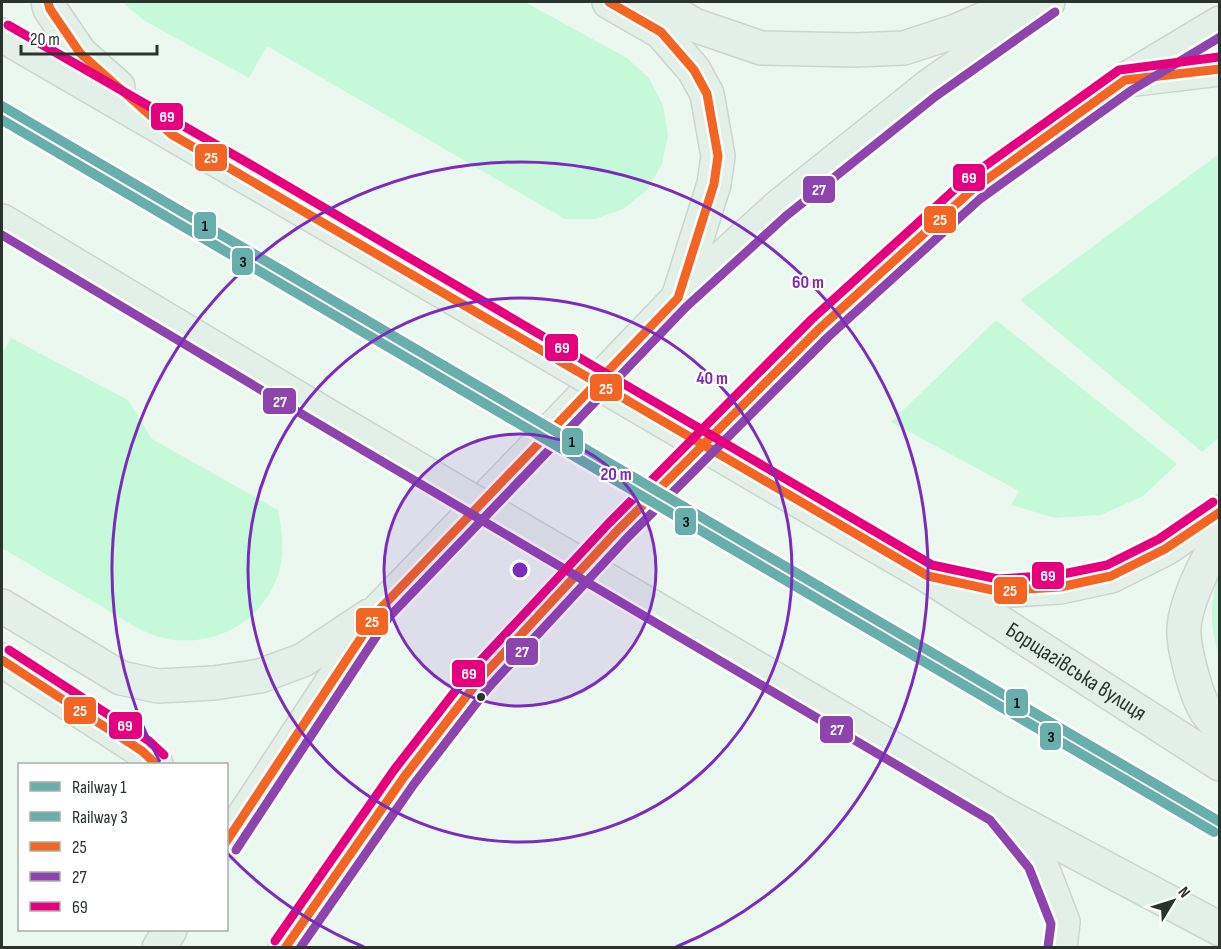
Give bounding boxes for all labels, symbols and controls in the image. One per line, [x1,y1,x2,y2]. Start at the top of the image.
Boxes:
scale bar [21,18,158,56]
text: 20 m [30,29,60,50]
line badge: 69 [150,102,184,131]
text: 69 [159,108,175,127]
line badge: 25 [194,143,228,172]
text: 25 [204,149,218,168]
line badge: 69 [952,163,986,192]
text: 69 [961,169,977,188]
line badge: 27 [802,175,836,204]
text: 27 [812,181,826,200]
line badge: 25 [923,205,957,234]
line badge: 1 [193,211,217,240]
text: 25 [933,211,947,230]
text: 1 [202,217,209,236]
line badge: 3 [231,247,254,276]
text: 3 [239,253,247,272]
text: 60 m [792,272,824,293]
line badge: 69 [544,333,579,362]
text: 69 [554,339,570,358]
text: 40 m [696,368,728,389]
line badge: 25 [589,373,623,402]
text: 25 [599,380,613,399]
line badge: 27 [262,387,297,415]
text: 27 [273,393,287,412]
line badge: 1 [561,427,584,456]
text: 1 [569,433,576,452]
text: 20 m [600,464,632,485]
line badge: 3 [674,507,697,536]
text: 3 [682,513,690,532]
centre of rings [510,560,530,580]
line badge: 69 [1031,561,1065,590]
text: 69 [1040,567,1056,586]
line badge: 25 [993,576,1028,605]
text: 25 [1003,582,1017,601]
line badge: 25 [355,607,389,636]
text: 25 [365,613,379,632]
street label: Борщагівська вулиця [1001,616,1152,727]
line badge: 27 [505,637,539,666]
text: 27 [515,643,529,662]
line badge: 69 [451,659,486,688]
text: 69 [461,665,477,684]
line badge: 1 [1005,688,1029,717]
unlabelled marker [475,691,487,703]
text: 1 [1014,694,1021,713]
line badge: 25 [63,696,97,725]
text: 25 [73,702,87,721]
line badge: 69 [108,711,143,740]
line badge: 27 [819,715,854,744]
text: 69 [117,717,133,736]
text: 27 [830,721,844,740]
line badge: 3 [1039,722,1062,751]
text: 3 [1047,728,1055,747]
legend [18,763,228,931]
text: Railway 1 [72,777,127,798]
text: Railway 3 [72,807,128,828]
text: 25 [72,837,87,858]
text: 27 [72,867,87,888]
north arrow [1143,871,1203,931]
text: N [1174,883,1194,902]
text: 69 [72,897,88,918]

